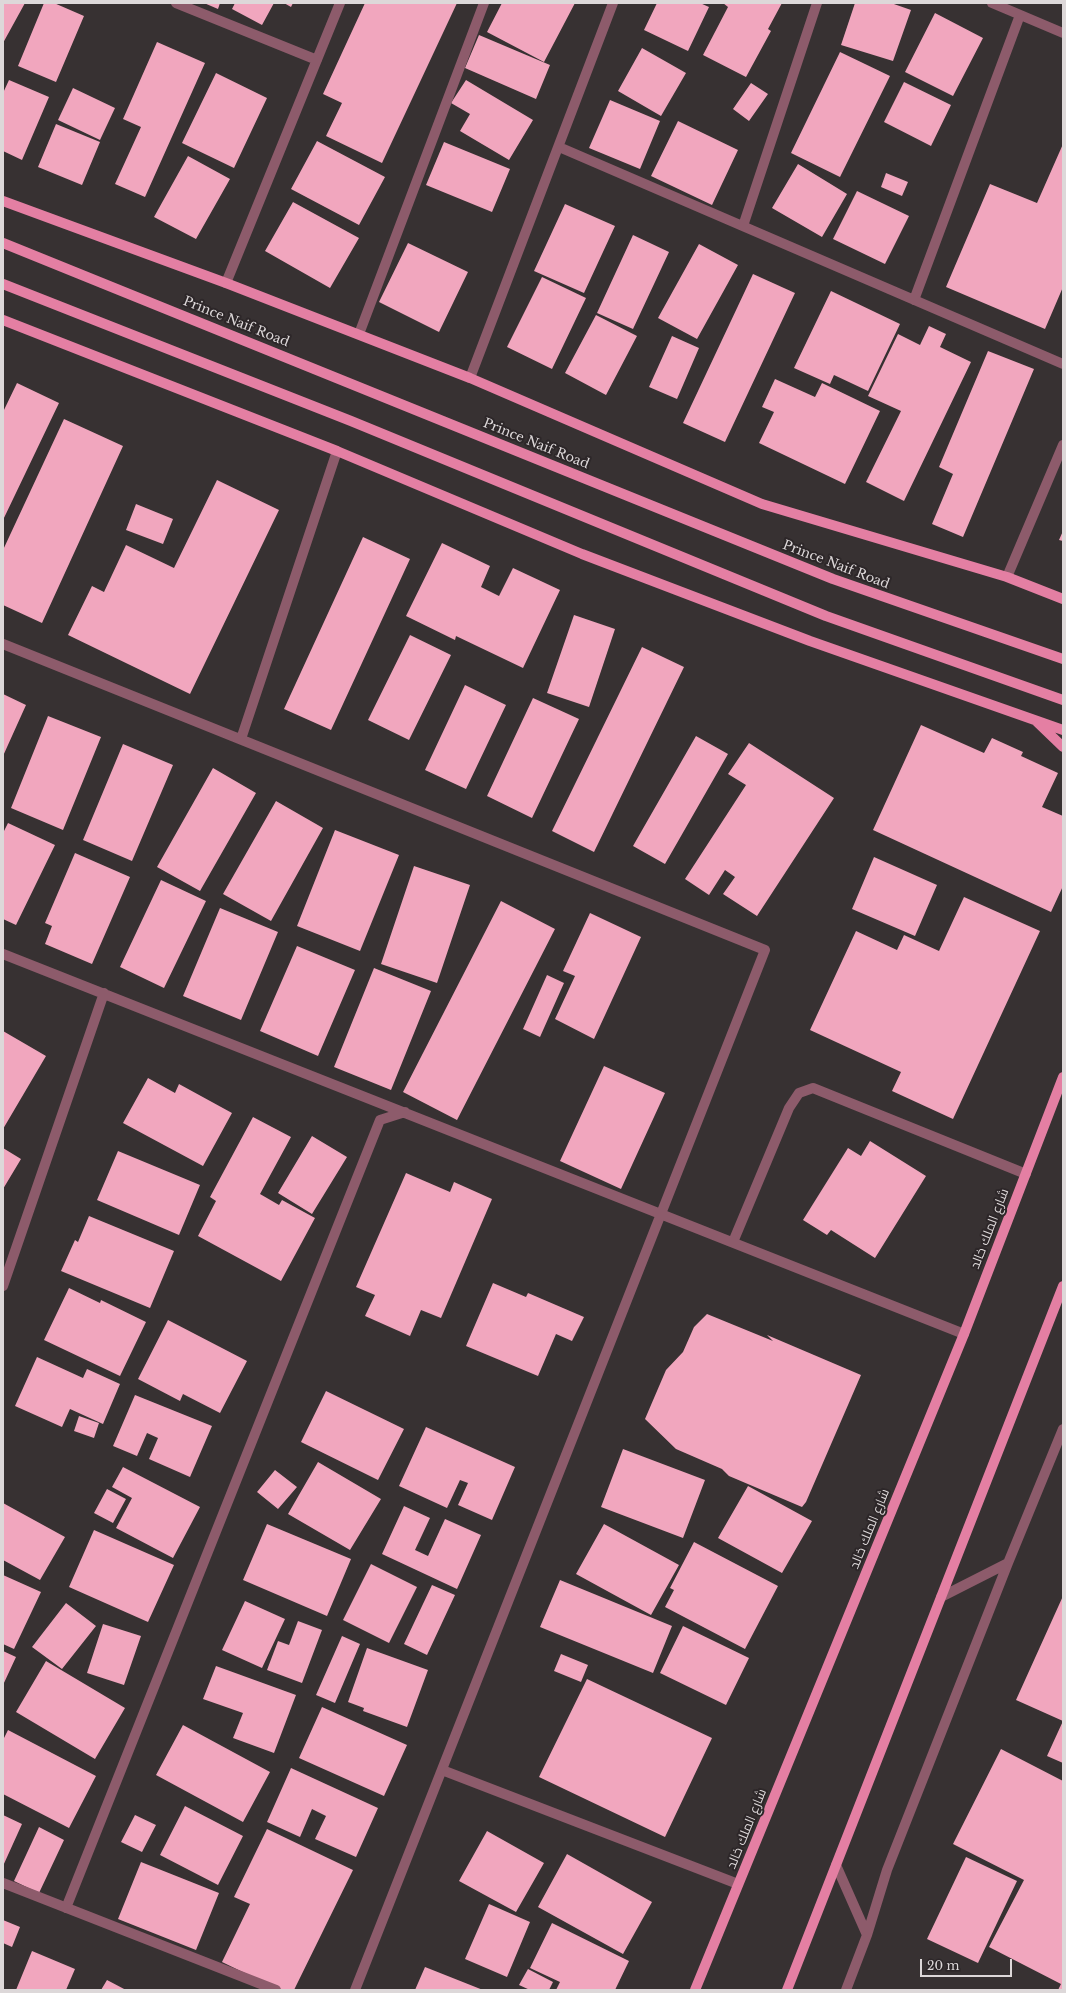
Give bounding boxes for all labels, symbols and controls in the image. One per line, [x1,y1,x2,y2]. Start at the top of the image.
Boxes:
street label: Prince Naif Road [181,294,291,350]
street label: Prince Naif Road [481,416,591,472]
street label: Prince Naif Road [780,537,892,593]
street label: شارع الملك خالد [968,1187,1012,1271]
street label: شارع الملك خالد [847,1487,893,1571]
street label: شارع الملك خالد [724,1787,770,1871]
scale bar [922,1951,1014,1977]
text: 20 m [927,1958,959,1973]

